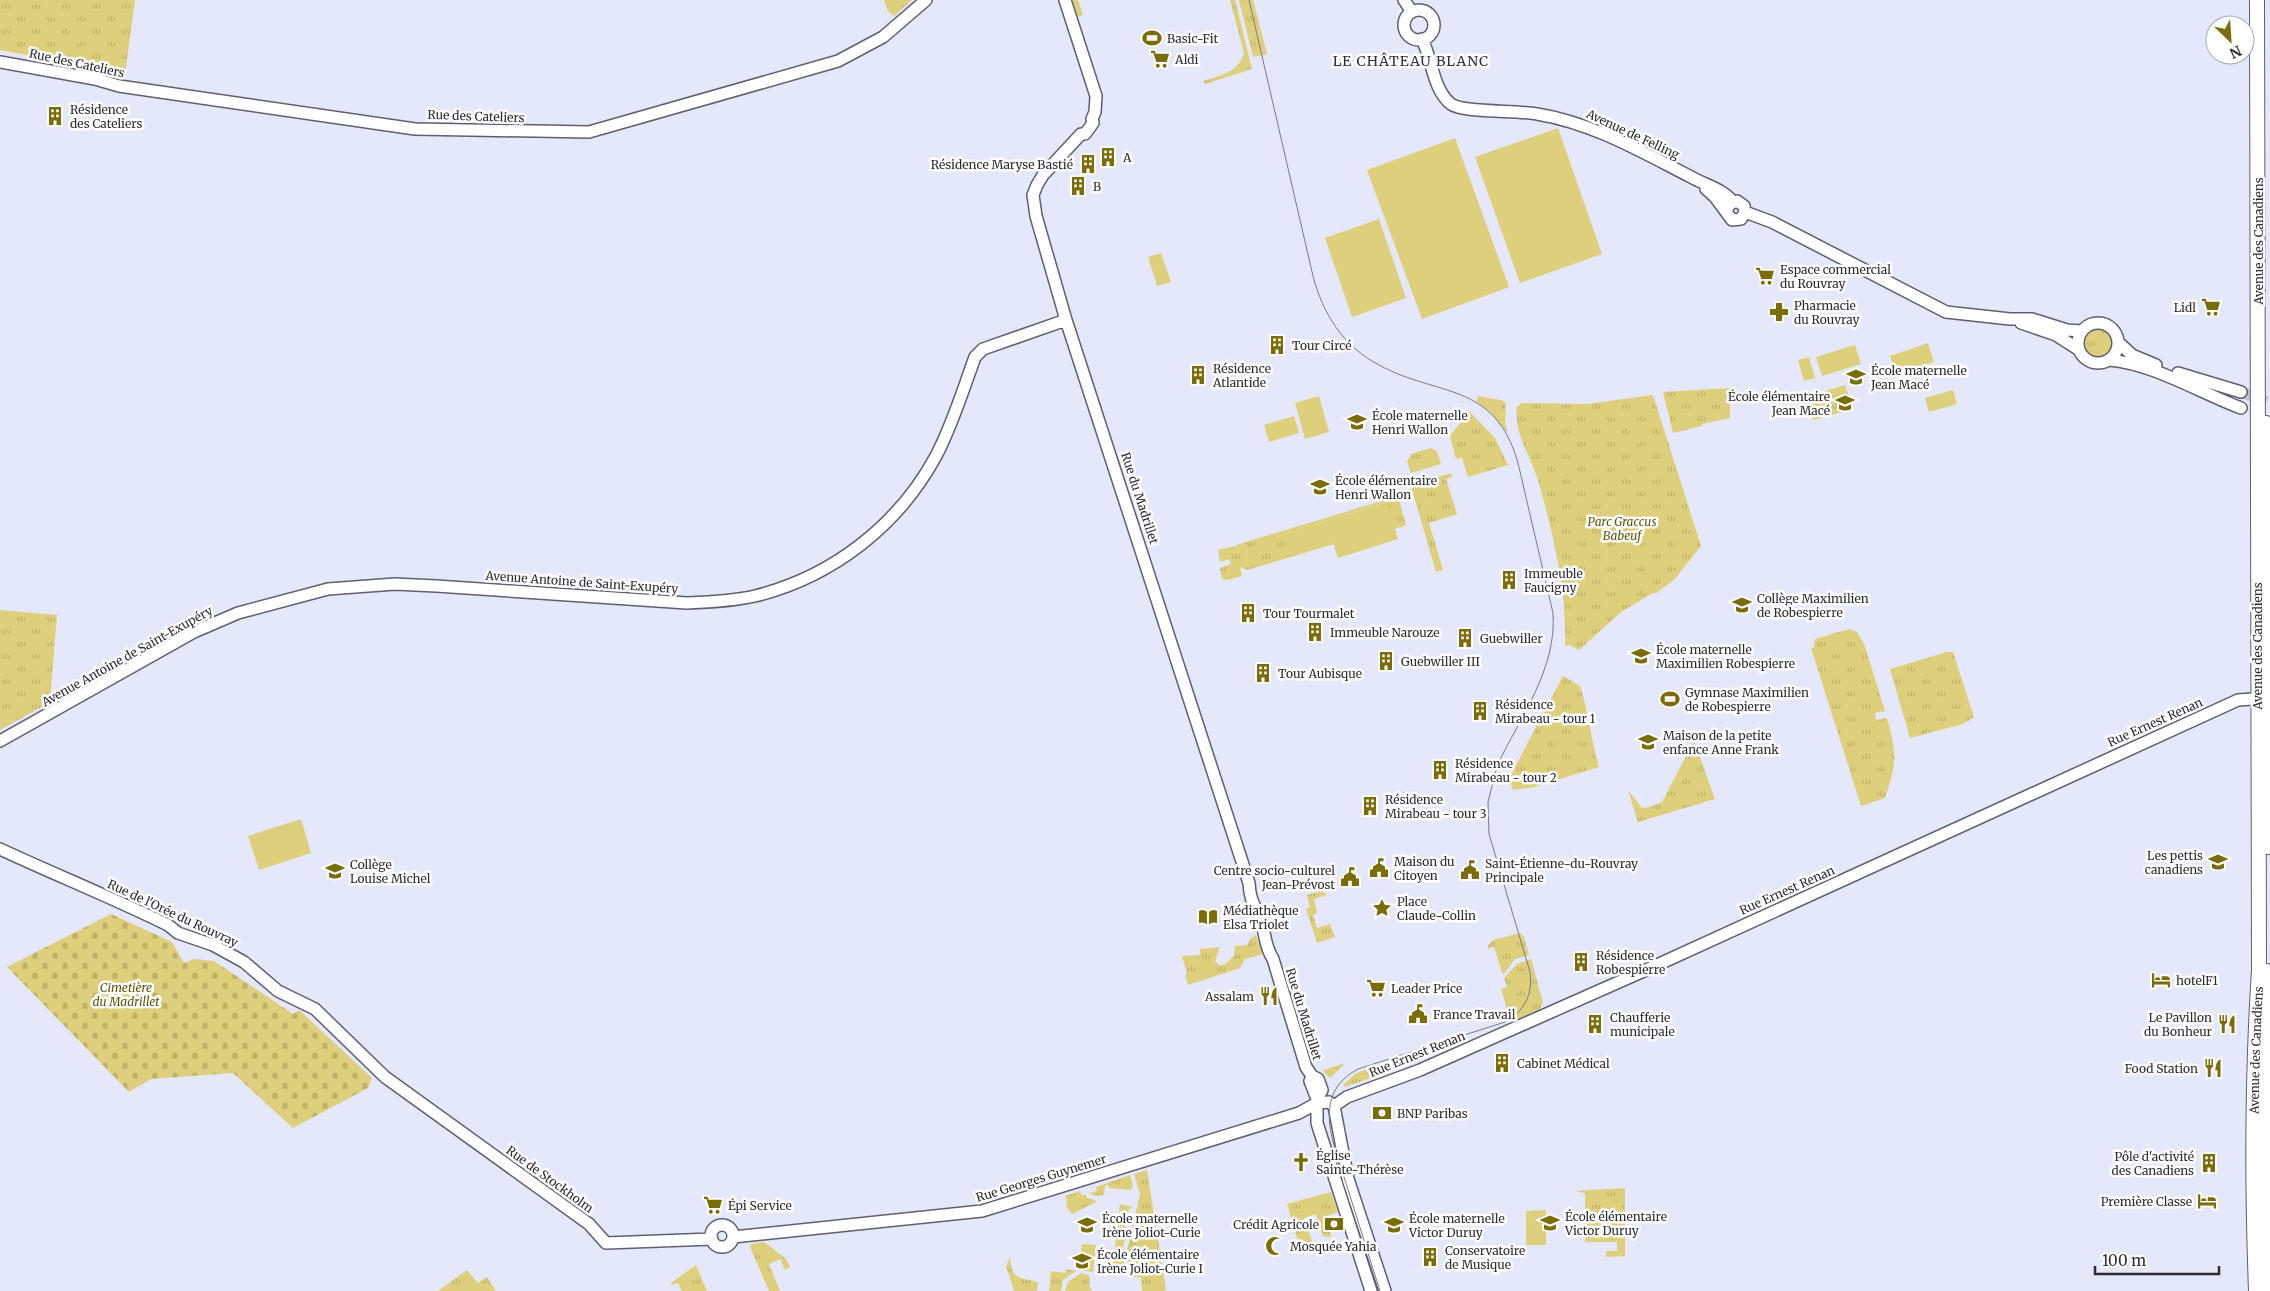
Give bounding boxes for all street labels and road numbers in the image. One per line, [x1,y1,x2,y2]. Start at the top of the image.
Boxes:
street label: Rue des Cateliers [28,46,126,80]
street label: Avenue de Felling [1583,105,1683,162]
street label: Rue des Cateliers [427,107,525,125]
street label: Avenue des Canadiens [2251,177,2266,306]
street label: Rue du Madrillet [1118,450,1162,546]
street label: Avenue Antoine de Saint-Exupéry [484,568,679,596]
street label: Avenue des Canadiens [2250,582,2265,711]
street label: Avenue Antoine de Saint-Exupéry [38,603,215,710]
street label: Rue Ernest Renan [2105,694,2205,750]
street label: Rue Ernest Renan [1737,862,1837,918]
street label: Rue de l'Orée du Rouvray [105,876,241,950]
street label: Rue du Madrillet [1283,966,1325,1062]
street label: Avenue des Canadiens [2246,986,2265,1115]
street label: Rue Ernest Renan [1367,1028,1467,1080]
street label: Rue de Stockholm [504,1142,597,1216]
street label: Rue Georges Guynemer [974,1151,1108,1205]

